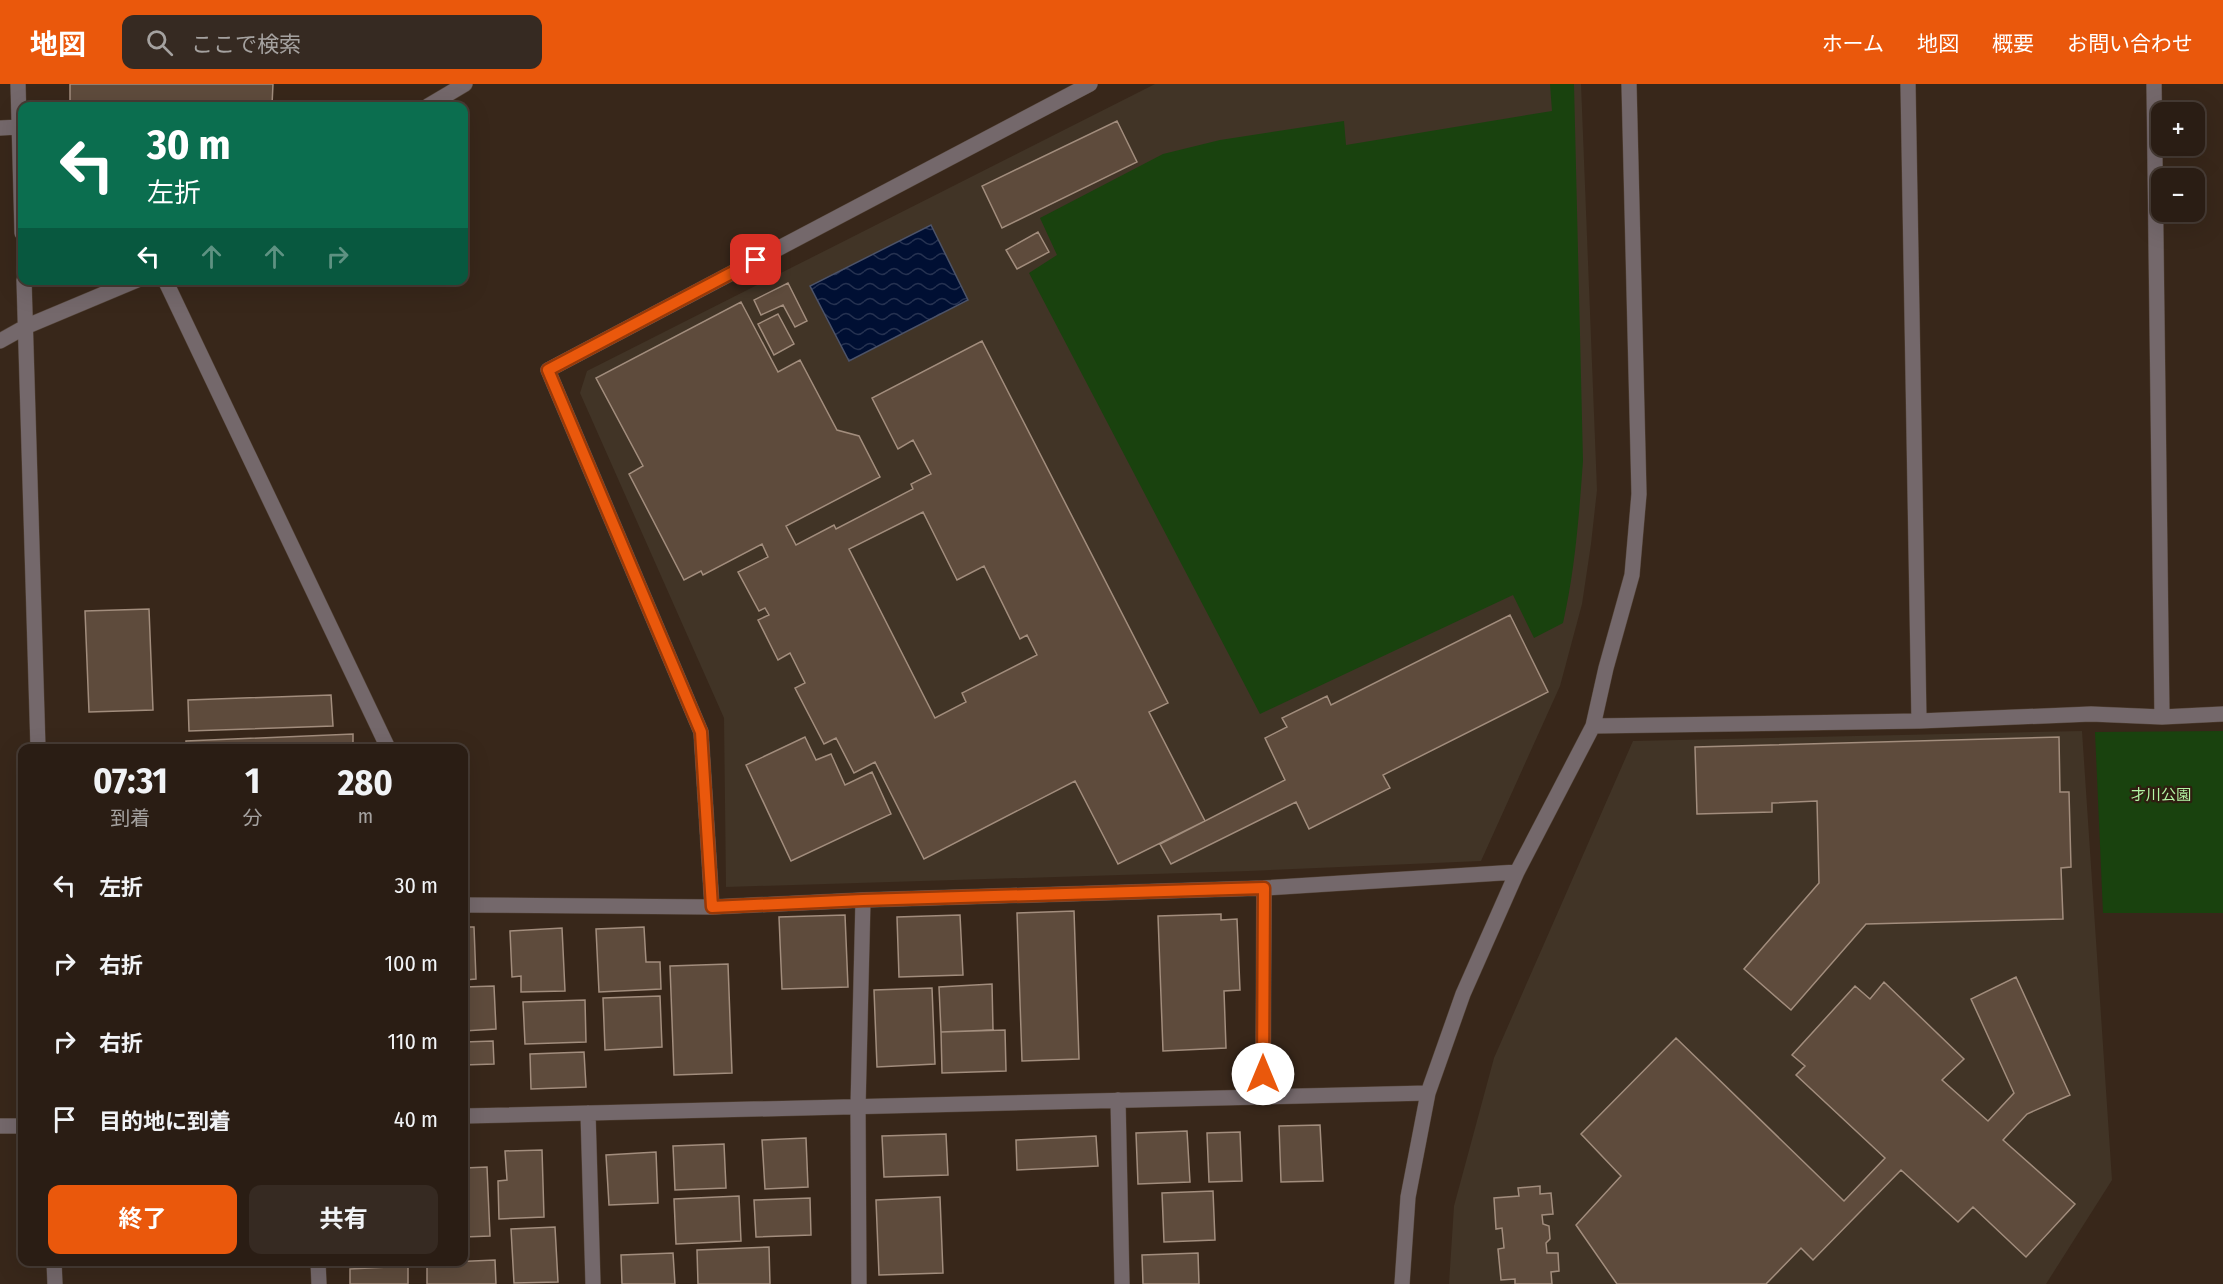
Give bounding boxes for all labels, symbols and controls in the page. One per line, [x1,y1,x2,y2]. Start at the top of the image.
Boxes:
search box [122,15,542,69]
icon: search [143,26,176,59]
text: 地図 [30,28,86,61]
text: ここで検索 [191,31,301,58]
text: ホーム [1822,31,1884,57]
text: 地図 [1917,31,1959,57]
text: 概要 [1992,31,2034,57]
text: お問い合わせ [2067,31,2193,57]
map controls [2151,102,2205,222]
button: + [2151,102,2205,156]
text: 30 m [147,120,231,170]
icon: left [48,126,126,204]
button: − [2151,168,2205,222]
text: 左折 [147,177,201,209]
pin [730,234,781,285]
icon: left [132,240,165,273]
icon: ahead [195,240,228,273]
icon: ahead [258,240,291,273]
icon: right [321,240,354,273]
icon: arrive [739,243,772,276]
text: 07:31 [93,759,168,803]
text: 1 [245,759,260,803]
text: 280 [338,761,393,805]
park label: 才川公園 [2131,786,2191,804]
text: m [358,804,373,828]
text: 到着 [110,806,150,830]
text: 分 [243,806,263,830]
icon: left [48,869,81,902]
text: 30 m [395,872,438,899]
text: 左折 [99,874,143,901]
icon: right [48,947,81,980]
text: 100 m [384,950,438,977]
text: 右折 [99,952,143,979]
icon: right [48,1025,81,1058]
text: 110 m [388,1028,438,1055]
text: 右折 [99,1030,143,1057]
position arrow [1231,1042,1295,1106]
icon: arrive [48,1103,81,1136]
text: 40 m [394,1106,438,1133]
text: 目的地に到着 [99,1108,231,1135]
button: 終了 [48,1185,237,1254]
button: 共有 [249,1185,438,1254]

